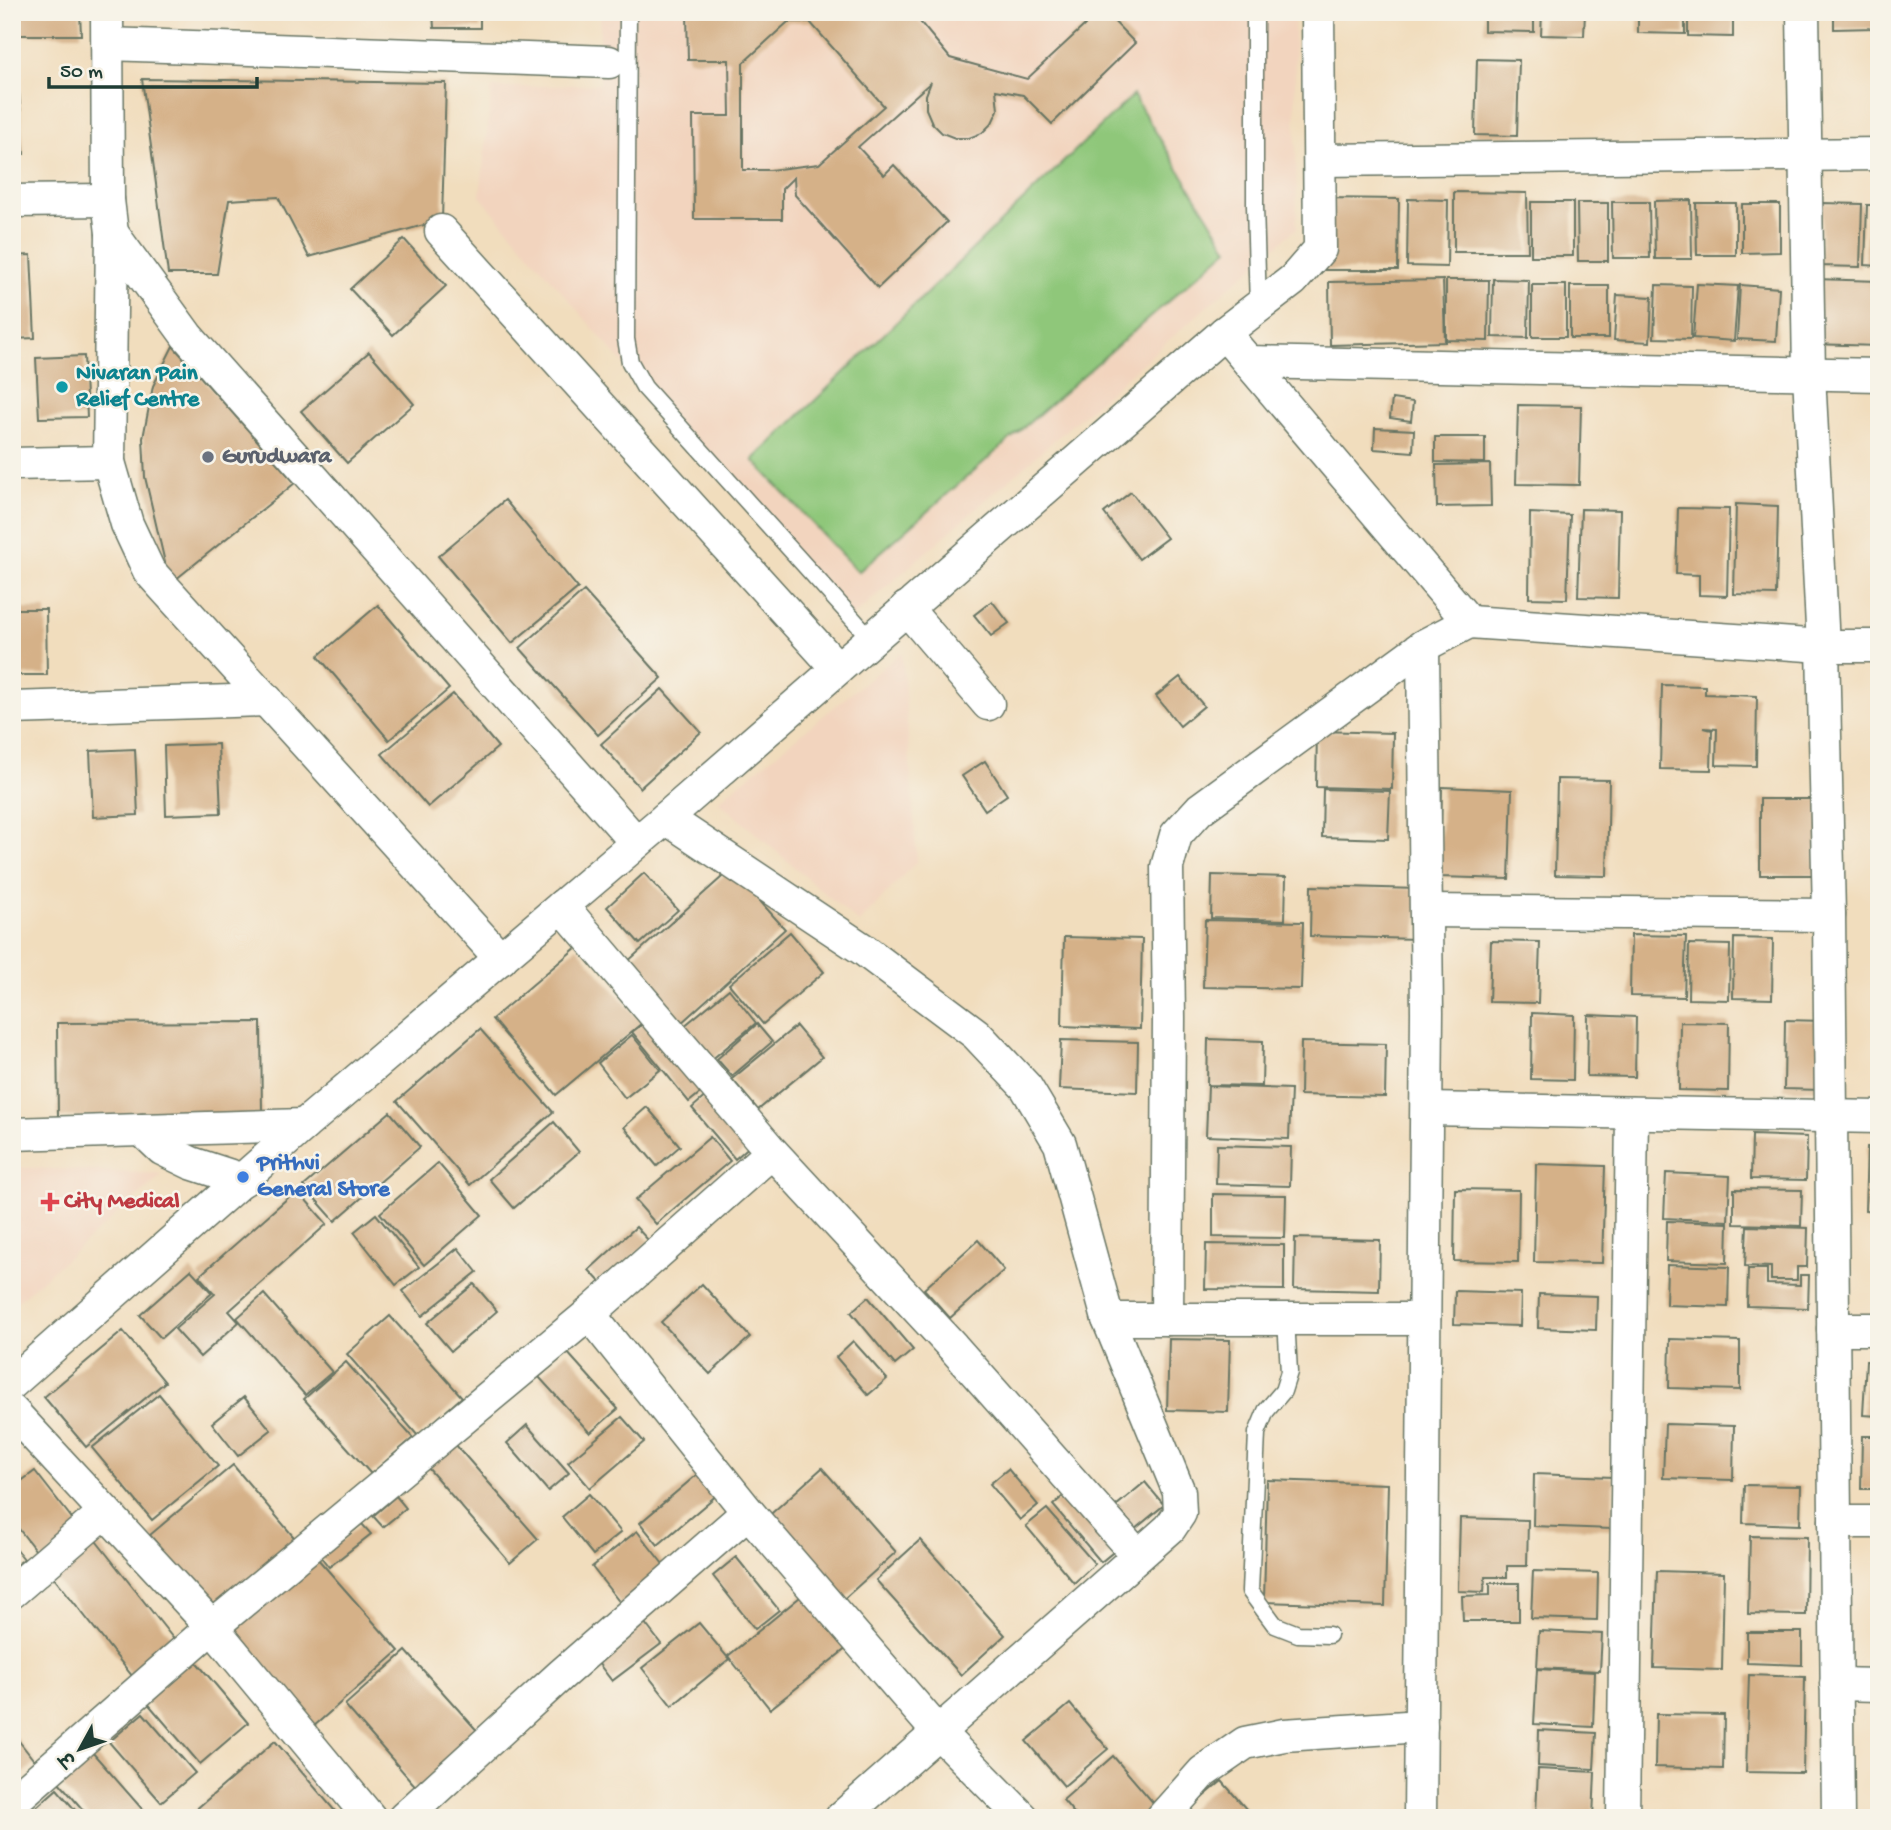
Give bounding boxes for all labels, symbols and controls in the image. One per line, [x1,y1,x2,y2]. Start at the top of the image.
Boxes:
scale bar [49,46,257,90]
text: 50 m [60,61,103,86]
place label: Nivaran Pain Relief Centre [75,361,200,414]
marker: Nivaran Pain Relief Centre [54,379,70,395]
place label: Gurudwara [222,444,332,471]
marker: Gurudwara [200,449,216,465]
place label: Prithvi General Store [255,1151,391,1204]
marker: Prithvi General Store [235,1169,251,1185]
place label: City Medical [64,1189,180,1216]
marker: City Medical [42,1194,58,1210]
north arrow [46,1714,116,1784]
text: उ [55,1744,84,1771]

